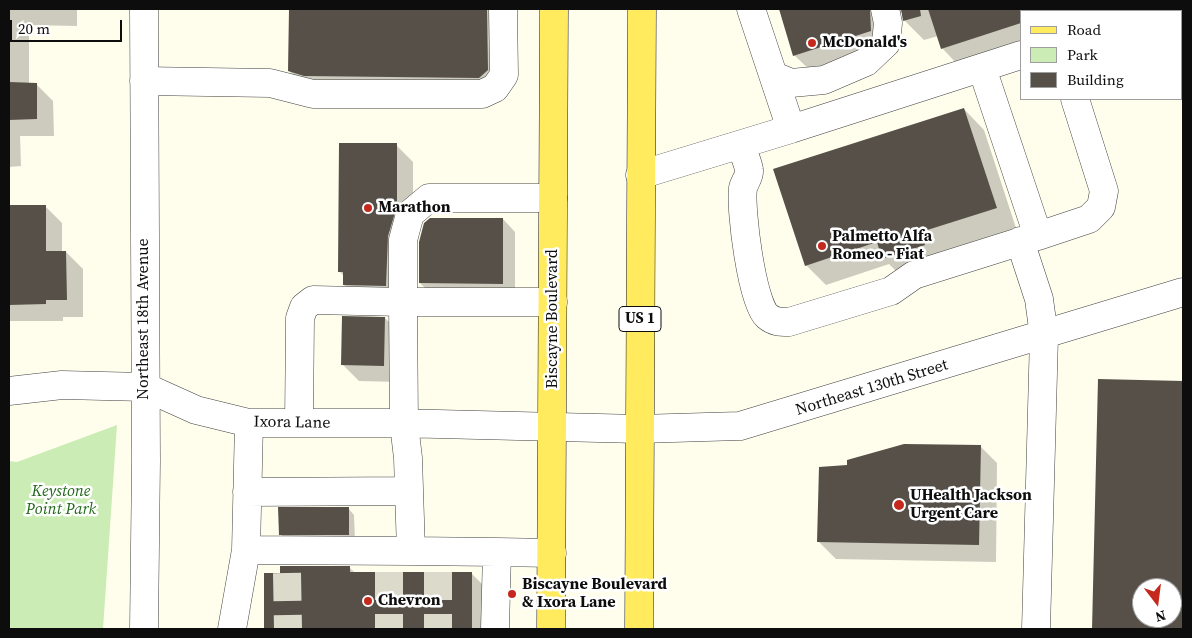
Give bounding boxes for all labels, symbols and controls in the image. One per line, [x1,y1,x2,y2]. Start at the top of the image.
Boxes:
scale bar [12,10,125,42]
legend [1020,10,1182,100]
text: 20 m [18,18,50,39]
text: Road [1067,19,1101,40]
place label: McDonald's [822,33,907,53]
marker: McDonald's [806,37,818,49]
text: Park [1067,44,1098,65]
text: Building [1067,69,1124,90]
place label: Marathon [378,198,451,218]
marker: Marathon [362,202,374,214]
place label: Palmetto Alfa Romeo - Fiat [832,227,932,265]
street label: Northeast 18th Avenue [134,238,154,400]
marker: Palmetto Alfa Romeo - Fiat [816,240,828,252]
street label: Biscayne Boulevard [543,249,563,389]
road number: US 1 [619,306,661,332]
street label: Northeast 130th Street [794,356,950,420]
street label: Ixora Lane [253,413,331,433]
park label: Keystone Point Park [26,482,96,520]
place label: UHealth Jackson Urgent Care [910,486,1032,524]
marker: UHealth Jackson Urgent Care [892,498,906,512]
place label: Biscayne Boulevard & Ixora Lane [522,575,667,613]
north arrow [1132,578,1182,628]
marker: Biscayne Boulevard & Ixora Lane [506,588,518,600]
place label: Chevron [378,591,441,611]
marker: Chevron [362,595,374,607]
text: N [1153,606,1168,628]

